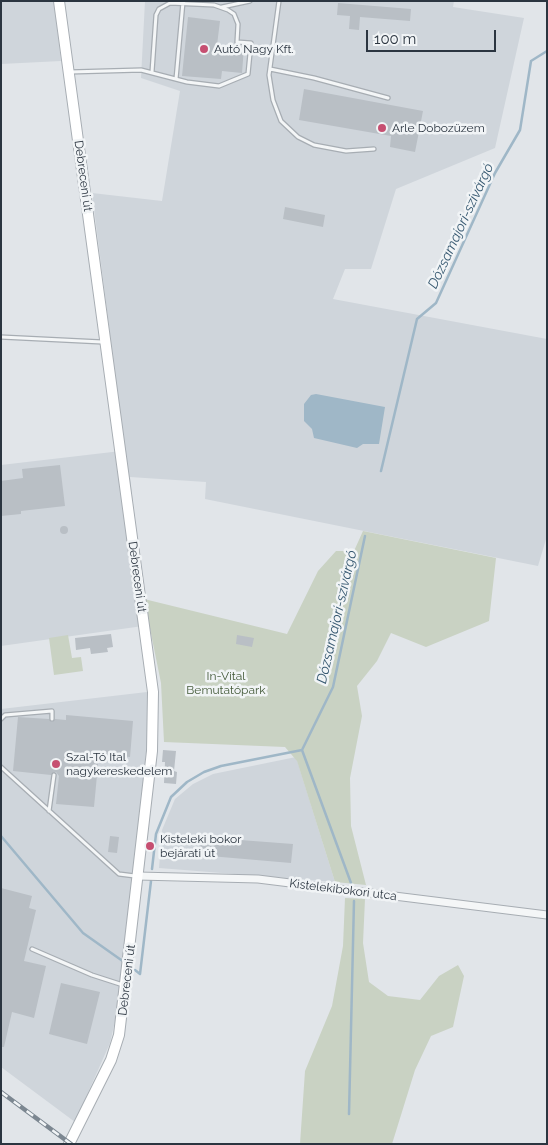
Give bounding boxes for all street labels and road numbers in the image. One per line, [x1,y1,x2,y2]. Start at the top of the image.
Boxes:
street label: Debreceni út [71,140,95,212]
street label: Debreceni út [125,541,149,613]
street label: Kistelekibokori utca [288,876,398,904]
street label: Debreceni út [115,944,139,1016]

